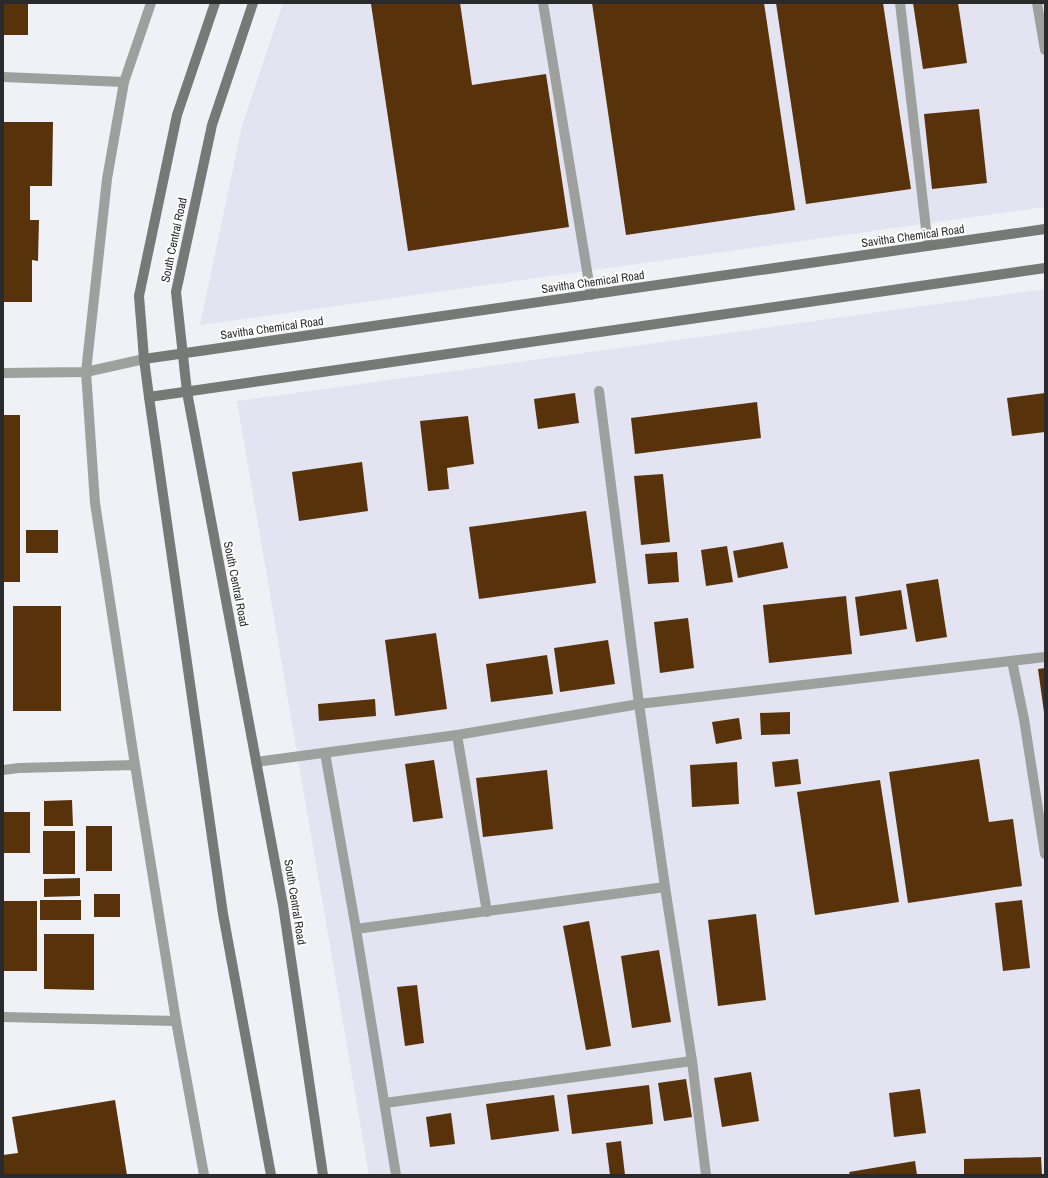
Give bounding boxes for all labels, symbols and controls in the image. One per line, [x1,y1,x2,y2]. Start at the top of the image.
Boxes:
street label: South Central Road [157,196,191,284]
street label: Savitha Chemical Road [860,221,966,251]
street label: Savitha Chemical Road [540,267,646,297]
street label: Savitha Chemical Road [219,313,325,343]
street label: South Central Road [220,540,252,628]
street label: South Central Road [280,858,310,946]

